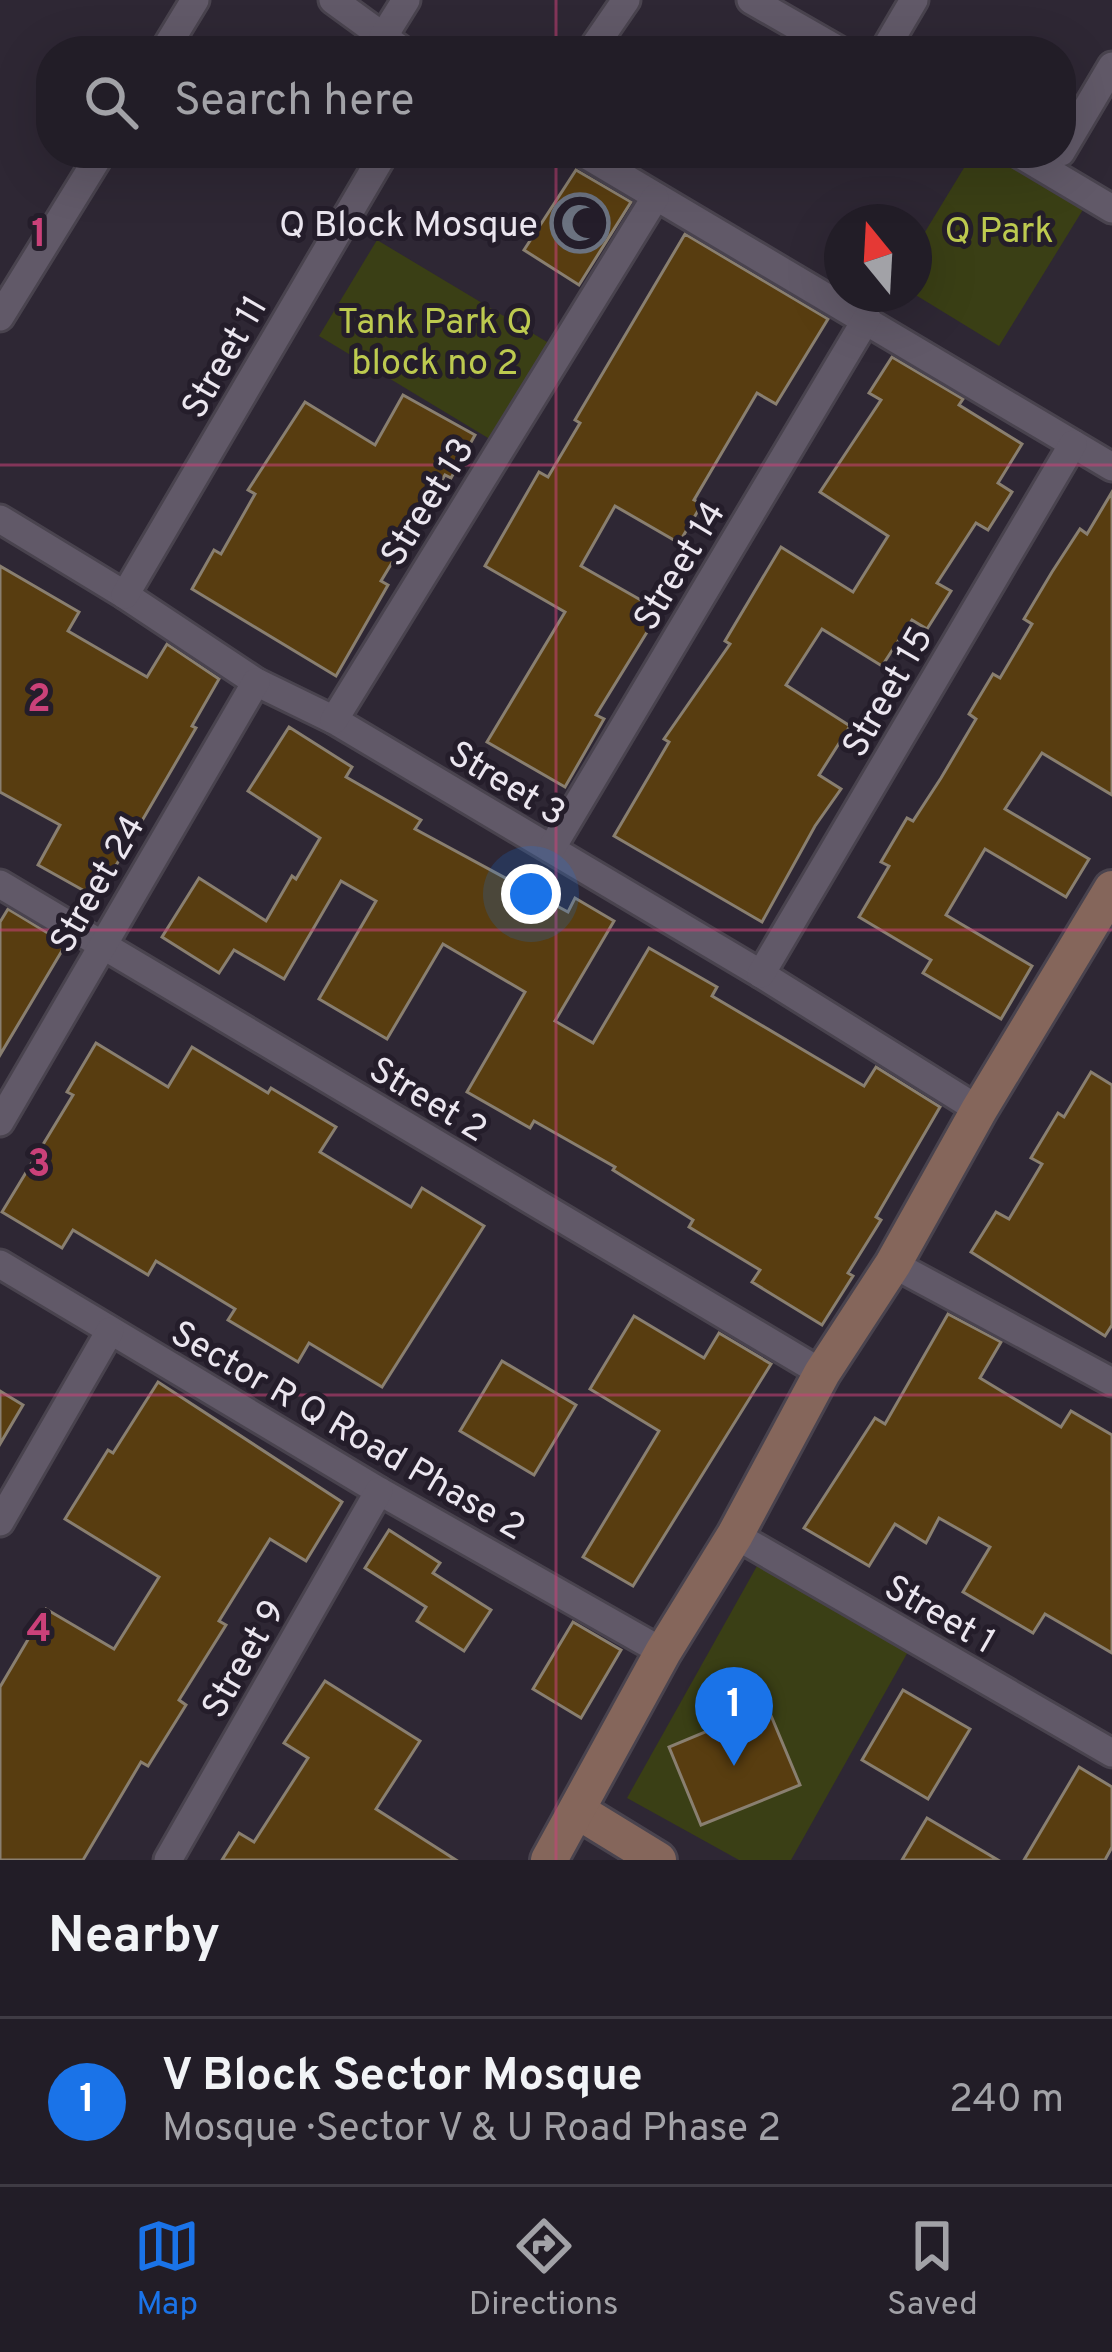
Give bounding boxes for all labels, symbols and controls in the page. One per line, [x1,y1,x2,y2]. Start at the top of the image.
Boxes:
search box [36,36,1076,168]
icon: search [78,69,144,135]
text: Search here [174,74,414,131]
mosque icon: Q Block Mosque [549,192,611,254]
place label: Q Block Mosque [279,204,538,250]
north arrow [824,204,932,312]
park label: Q Park [944,210,1054,256]
text: 1 [31,212,47,261]
street label: Street 11 [173,288,280,428]
park label: Tank Park Q block no 2 [338,301,532,388]
street label: Street 13 [372,430,487,576]
street label: Street 14 [625,494,738,640]
street label: Street 15 [834,619,945,767]
text: 2 [27,677,51,726]
street label: Street 3 [439,732,573,838]
street label: Street 24 [42,808,157,962]
your location [501,864,561,924]
street label: Street 2 [360,1048,494,1155]
text: 3 [27,1142,51,1191]
street label: Sector R Q Road Phase 2 [162,1312,532,1553]
street label: Street 1 [875,1566,1003,1667]
street label: Street 9 [193,1593,298,1727]
text: 4 [26,1607,52,1656]
pin: 1 [695,1667,773,1766]
text: Nearby [48,1906,220,1971]
text: V Block Sector Mosque [162,2049,643,2106]
text: 1 [79,2077,95,2126]
text: 240 m [949,2077,1064,2126]
text: Mosque · Sector V & U Road Phase 2 [162,2106,781,2155]
tab: Map [134,2213,200,2327]
tab: Directions [469,2213,619,2327]
tab: Saved [887,2213,978,2327]

